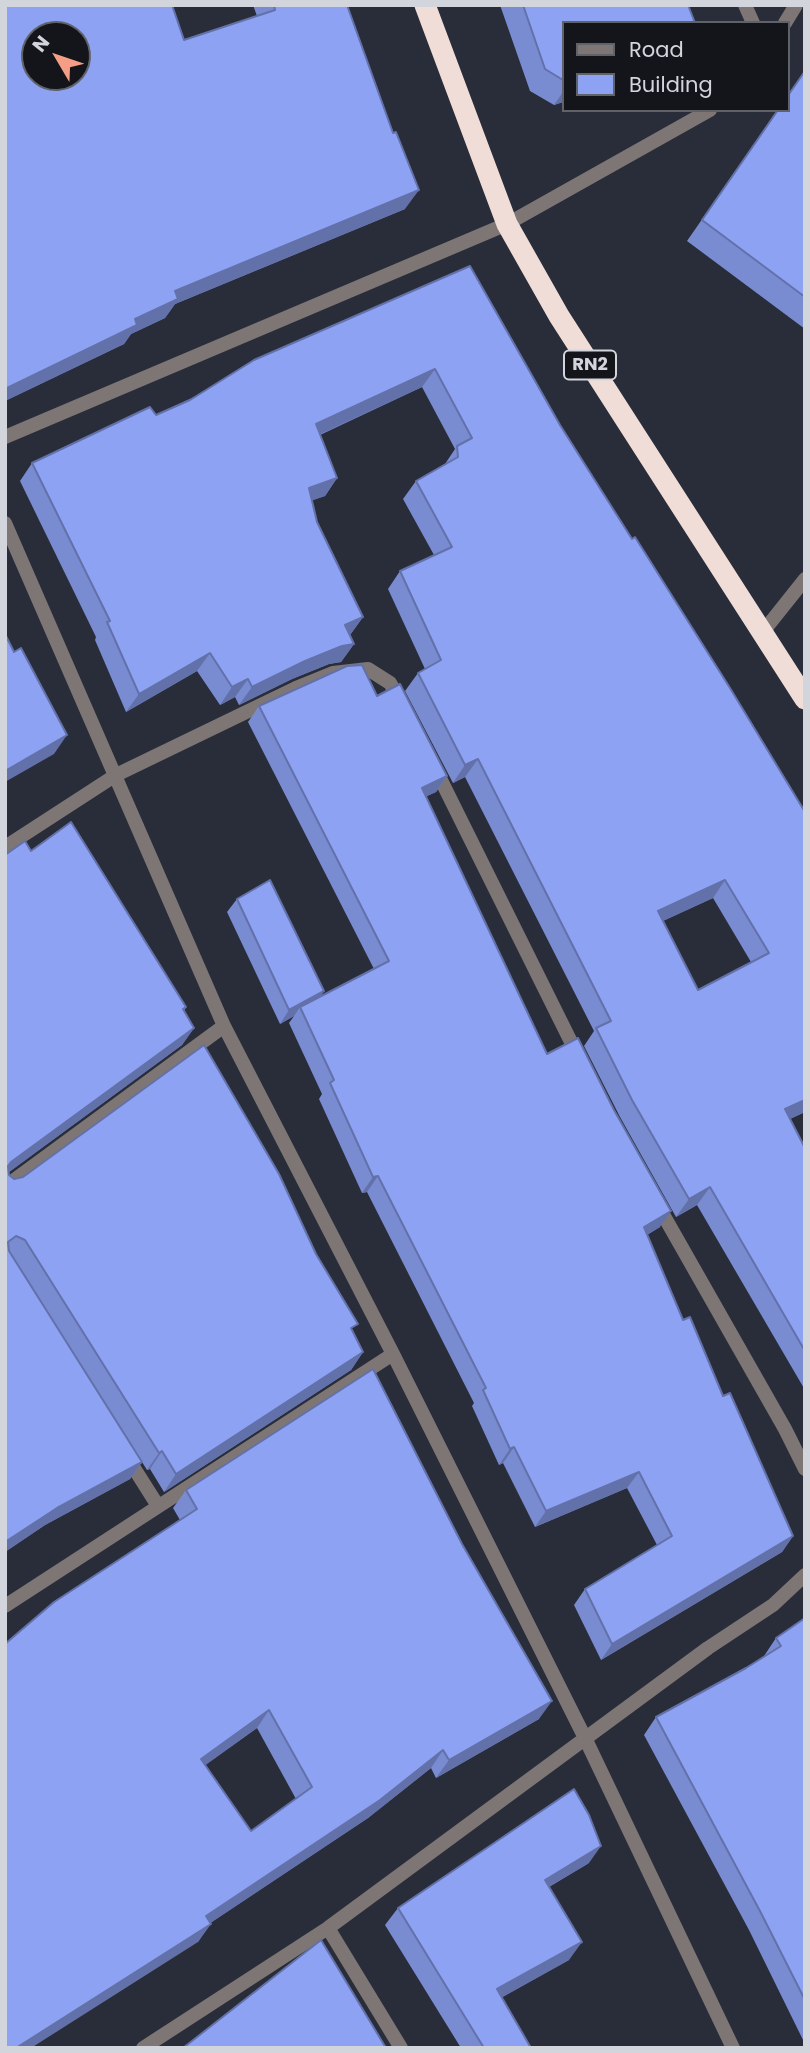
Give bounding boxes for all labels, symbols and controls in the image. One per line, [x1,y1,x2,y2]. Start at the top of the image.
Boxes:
north arrow [21,21,91,91]
legend [562,21,789,112]
text: N [26,30,56,58]
text: Road [629,35,684,64]
text: Building [629,70,713,99]
road number: RN2 [564,351,616,380]

